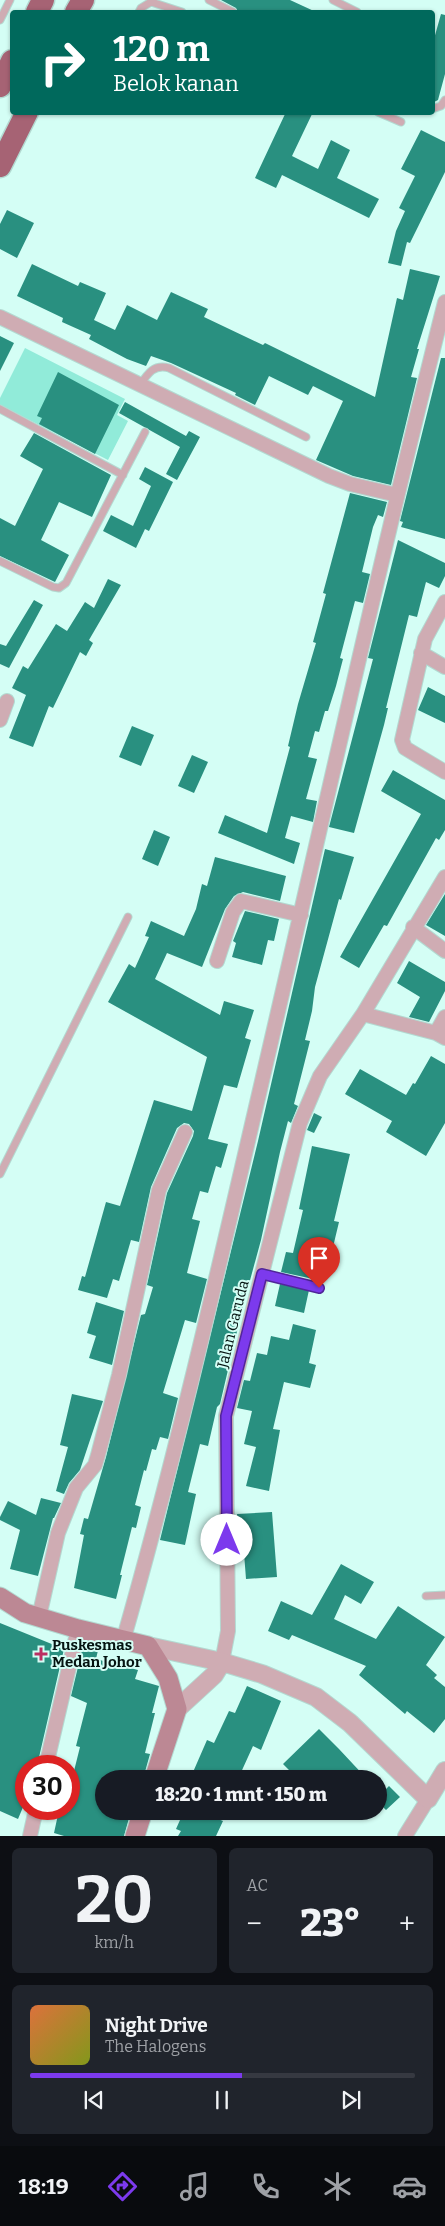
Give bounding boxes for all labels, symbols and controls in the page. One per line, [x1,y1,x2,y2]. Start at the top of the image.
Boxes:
text: 120 m [113,28,210,70]
icon: right [30,30,95,95]
text: Belok kanan [113,70,239,97]
pin [298,1237,340,1288]
icon: arrive [305,1244,333,1272]
street label: Jalan Garuda [213,1278,253,1371]
position arrow [200,1513,252,1565]
place label: Puskesmas Medan Johor [52,1636,142,1671]
marker: Puskesmas Medan Johor [34,1647,48,1661]
speed limit sign: 30 [15,1755,80,1820]
text: 18:20 · 1 mnt · 150 m [155,1783,327,1806]
text: 20 [75,1861,153,1939]
text: AC [247,1876,268,1895]
text: 23° [300,1900,361,1946]
text: − [247,1907,262,1940]
text: + [399,1907,415,1940]
text: km/h [94,1933,134,1952]
text: Night Drive [105,2014,208,2037]
text: The Halogens [105,2037,206,2056]
icon: previous [80,2086,108,2114]
icon: pause [208,2086,236,2114]
icon: next [337,2086,365,2114]
icon: directions [105,2169,140,2204]
icon: music [177,2169,212,2204]
icon: phone [248,2169,283,2204]
icon: climate [320,2169,355,2204]
icon: car [392,2169,427,2204]
text: 18:19 [18,2173,69,2200]

